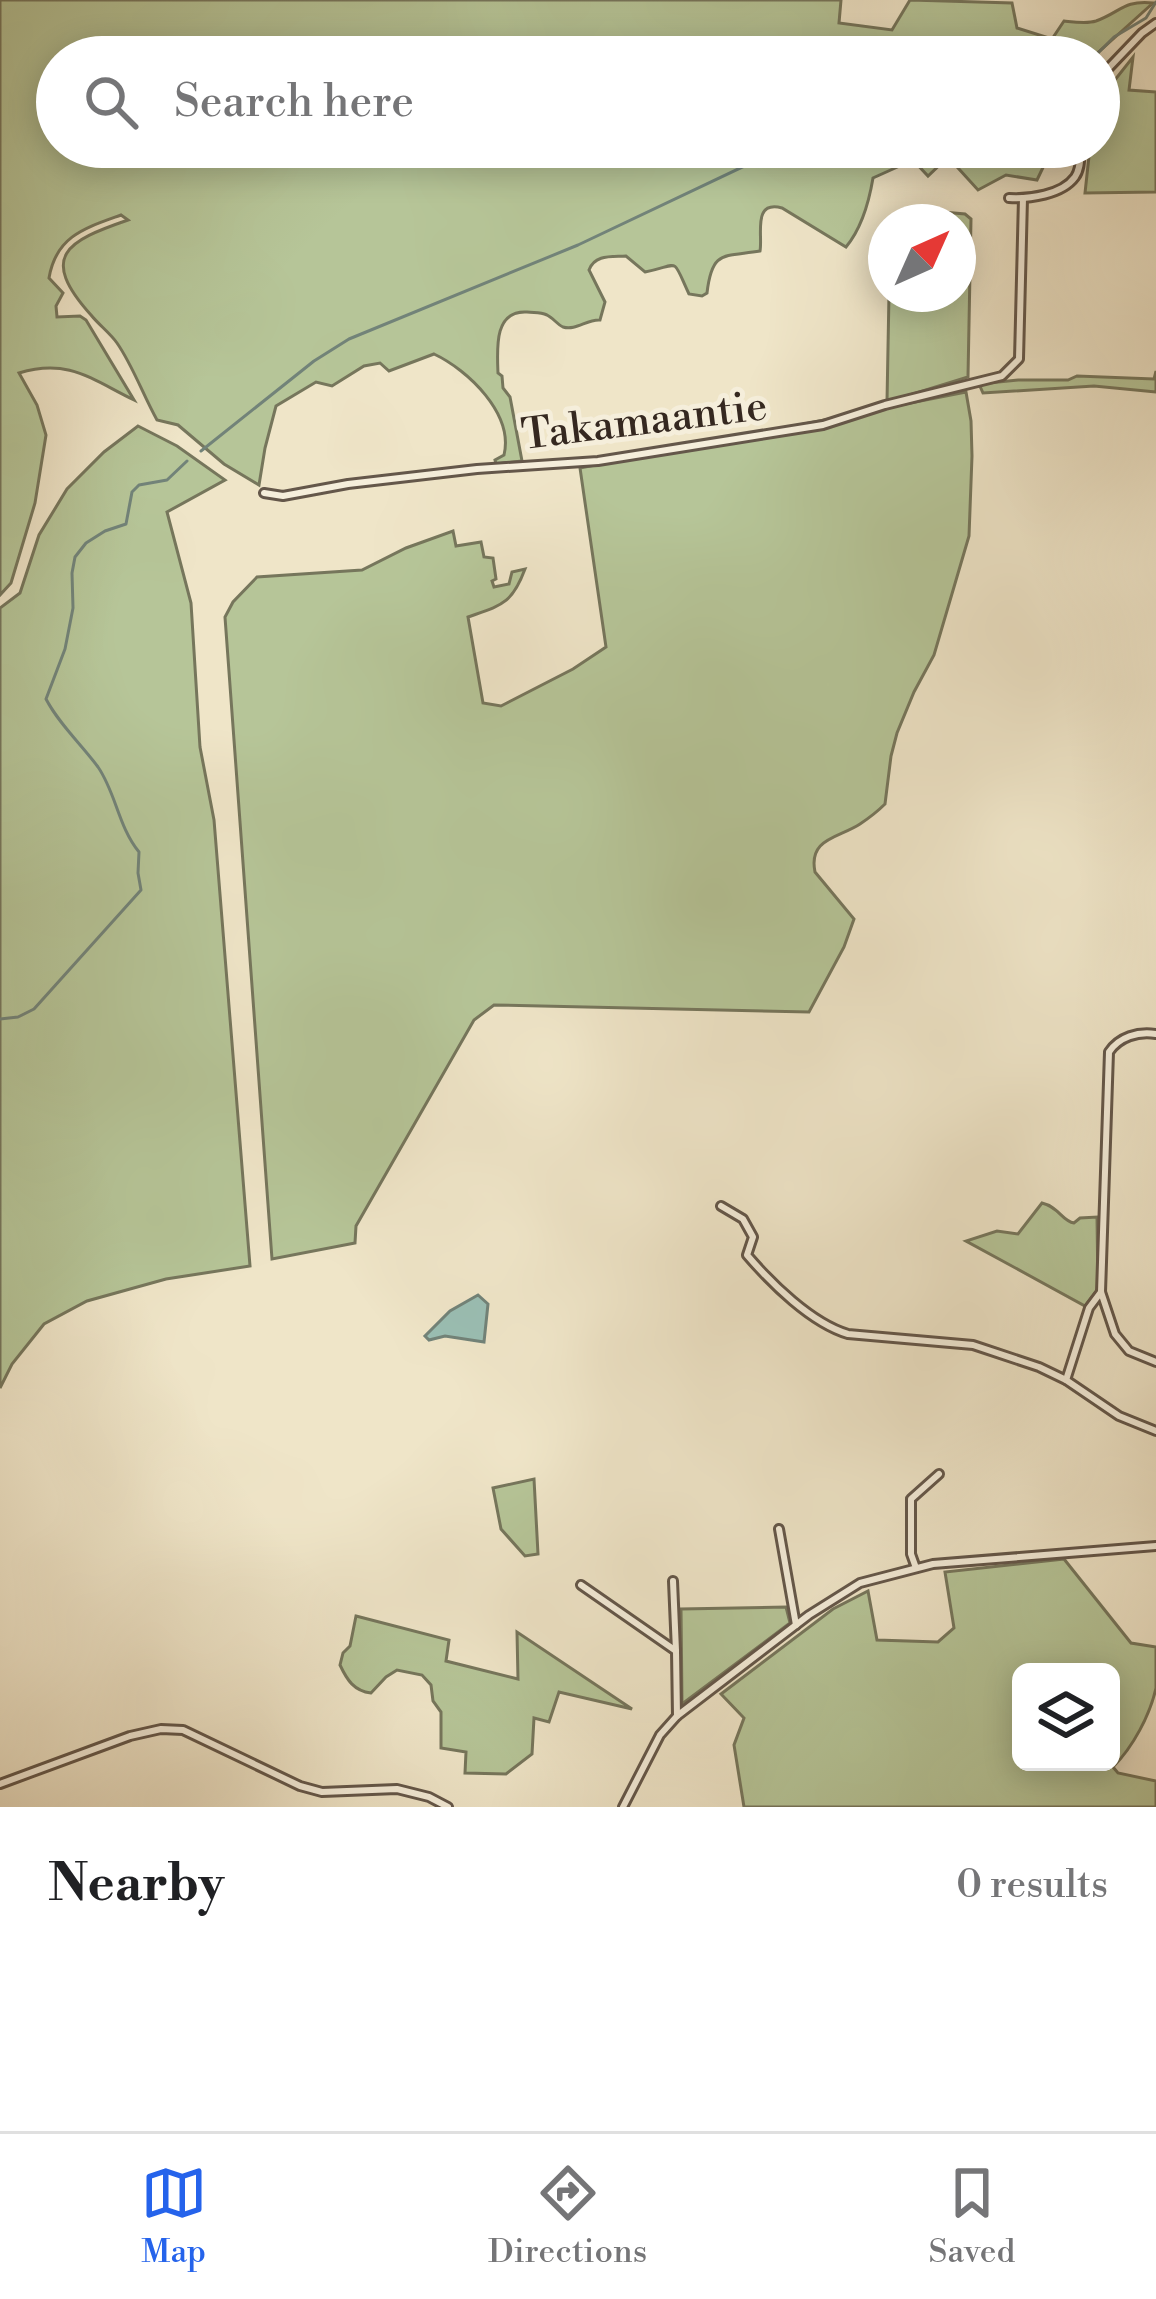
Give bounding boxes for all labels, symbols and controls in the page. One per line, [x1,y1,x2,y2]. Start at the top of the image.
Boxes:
search box [36,36,1120,168]
icon: search [78,69,144,135]
text: Search here [174,74,414,131]
north arrow [868,204,976,312]
street label: Takamaantie [518,380,770,463]
map controls [1012,1663,1120,1771]
button: layers [1012,1663,1120,1771]
text: Nearby [48,1853,224,1917]
text: 0 results [956,1861,1108,1910]
tab: Map [141,2160,207,2273]
tab: Directions [488,2160,647,2273]
tab: Saved [929,2160,1015,2273]

